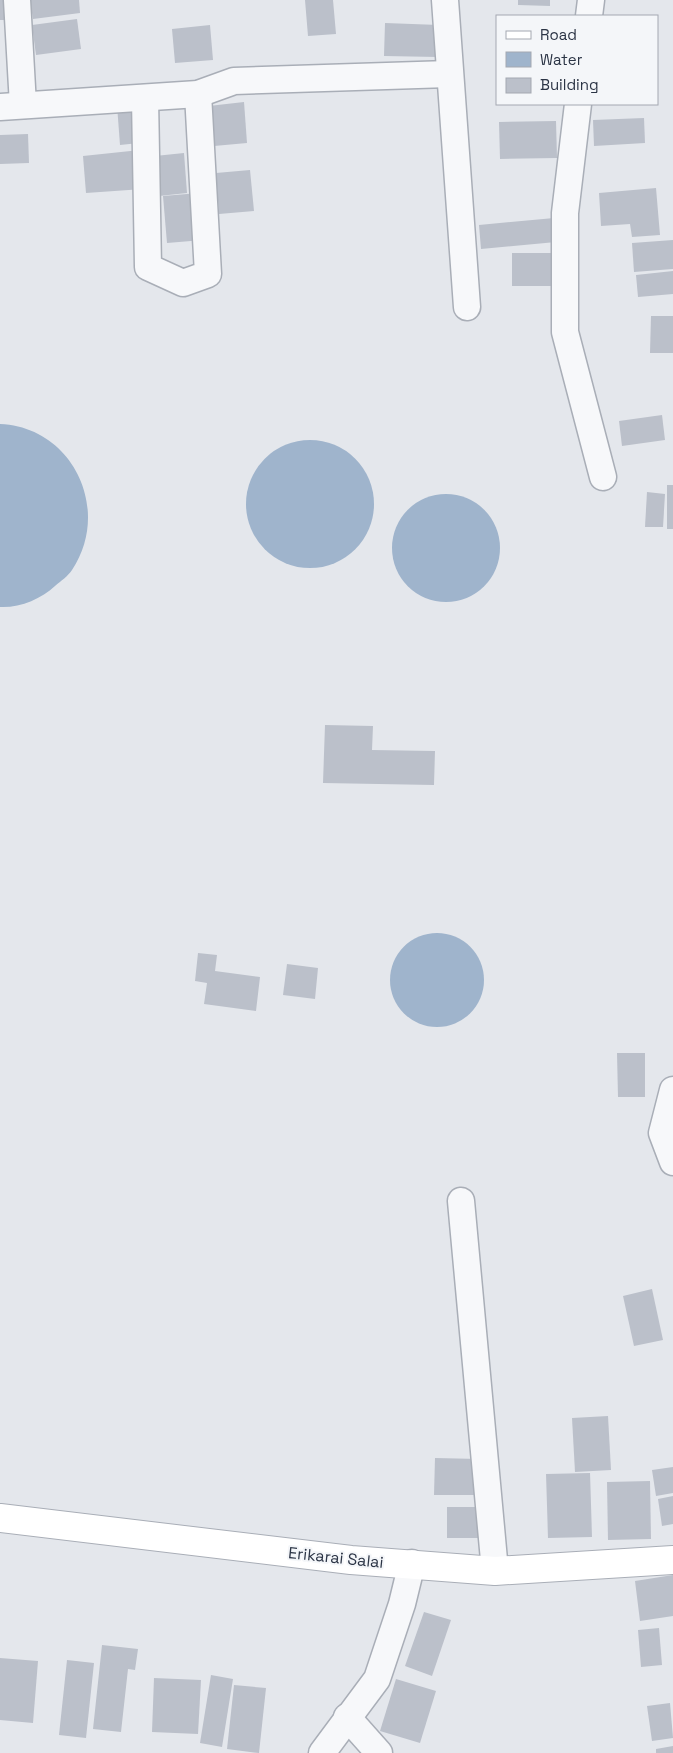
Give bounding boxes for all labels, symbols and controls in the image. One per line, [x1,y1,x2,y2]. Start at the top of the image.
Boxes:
legend [496,15,658,105]
text: Road [540,25,577,44]
text: Water [540,50,583,69]
text: Building [540,75,599,94]
street label: Erikarai Salai [287,1542,385,1573]

